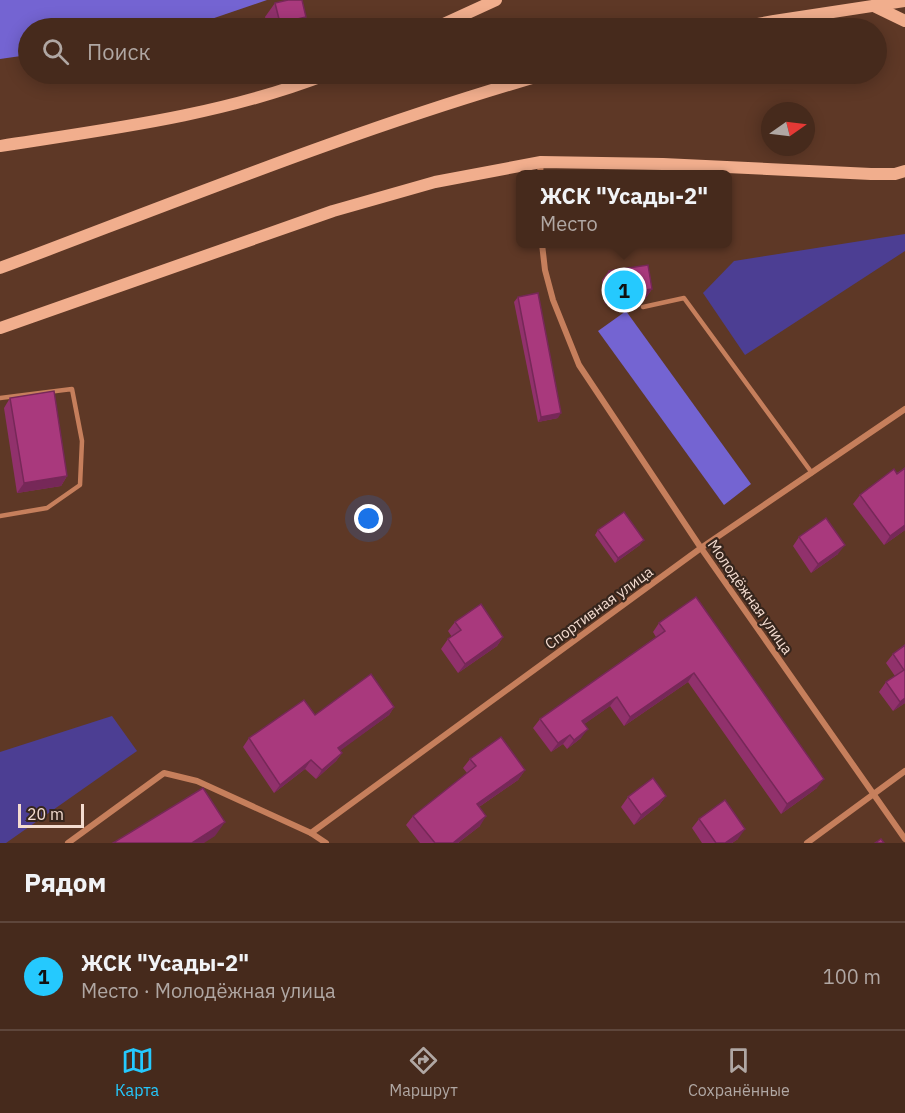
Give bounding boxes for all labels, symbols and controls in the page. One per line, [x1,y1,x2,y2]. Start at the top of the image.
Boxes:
search box [18,18,887,84]
icon: search [39,35,72,68]
text: Поиск [87,37,151,66]
north arrow [761,102,815,156]
popup [516,170,732,248]
text: ЖСК "Усады-2" [540,181,708,210]
text: Место [540,210,598,237]
pin: 1 [604,268,644,312]
your location [354,504,383,533]
street label: Молодёжная улица [704,536,797,658]
street label: Спортивная улица [541,562,656,653]
scale bar [18,801,84,828]
text: 20 m [27,804,64,824]
text: Рядом [24,865,106,899]
text: ЖСК "Усады-2" [81,948,249,977]
text: 1 [38,963,50,990]
text: 100 m [823,963,881,990]
text: Место · Молодёжная улица [81,977,336,1004]
tab: Карта [115,1044,159,1100]
tab: Маршрут [389,1044,458,1100]
tab: Сохранённые [688,1044,790,1100]

